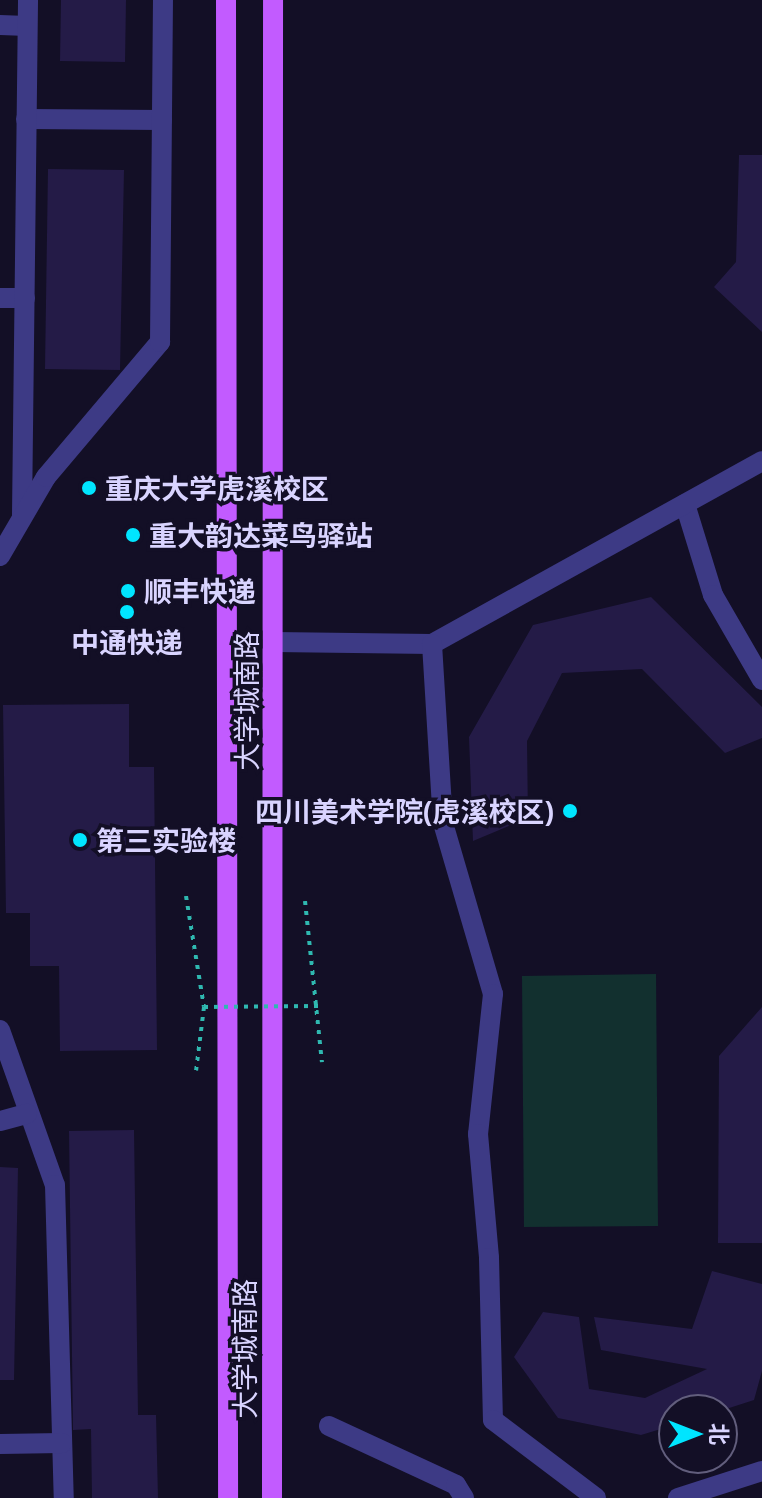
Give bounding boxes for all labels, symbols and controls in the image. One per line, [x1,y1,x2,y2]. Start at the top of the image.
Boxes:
place label: 重庆大学虎溪校区 [105,471,329,505]
marker: 重庆大学虎溪校区 [80,479,98,497]
place label: 重大韵达菜鸟驿站 [149,518,373,552]
marker: 重大韵达菜鸟驿站 [124,526,142,544]
place label: 顺丰快递 [144,574,256,608]
marker: 顺丰快递 [119,582,137,600]
marker: 中通快递 [118,603,136,621]
place label: 中通快递 [71,625,183,659]
street label: 大学城南路 [229,631,263,771]
place label: 四川美术学院(虎溪校区) [255,794,554,828]
marker: 四川美术学院(虎溪校区) [561,802,579,820]
place label: 第三实验楼 [96,823,236,857]
marker: 第三实验楼 [71,831,89,849]
street label: 大学城南路 [227,1279,261,1419]
north arrow [658,1394,738,1474]
text: 北 [705,1423,735,1445]

